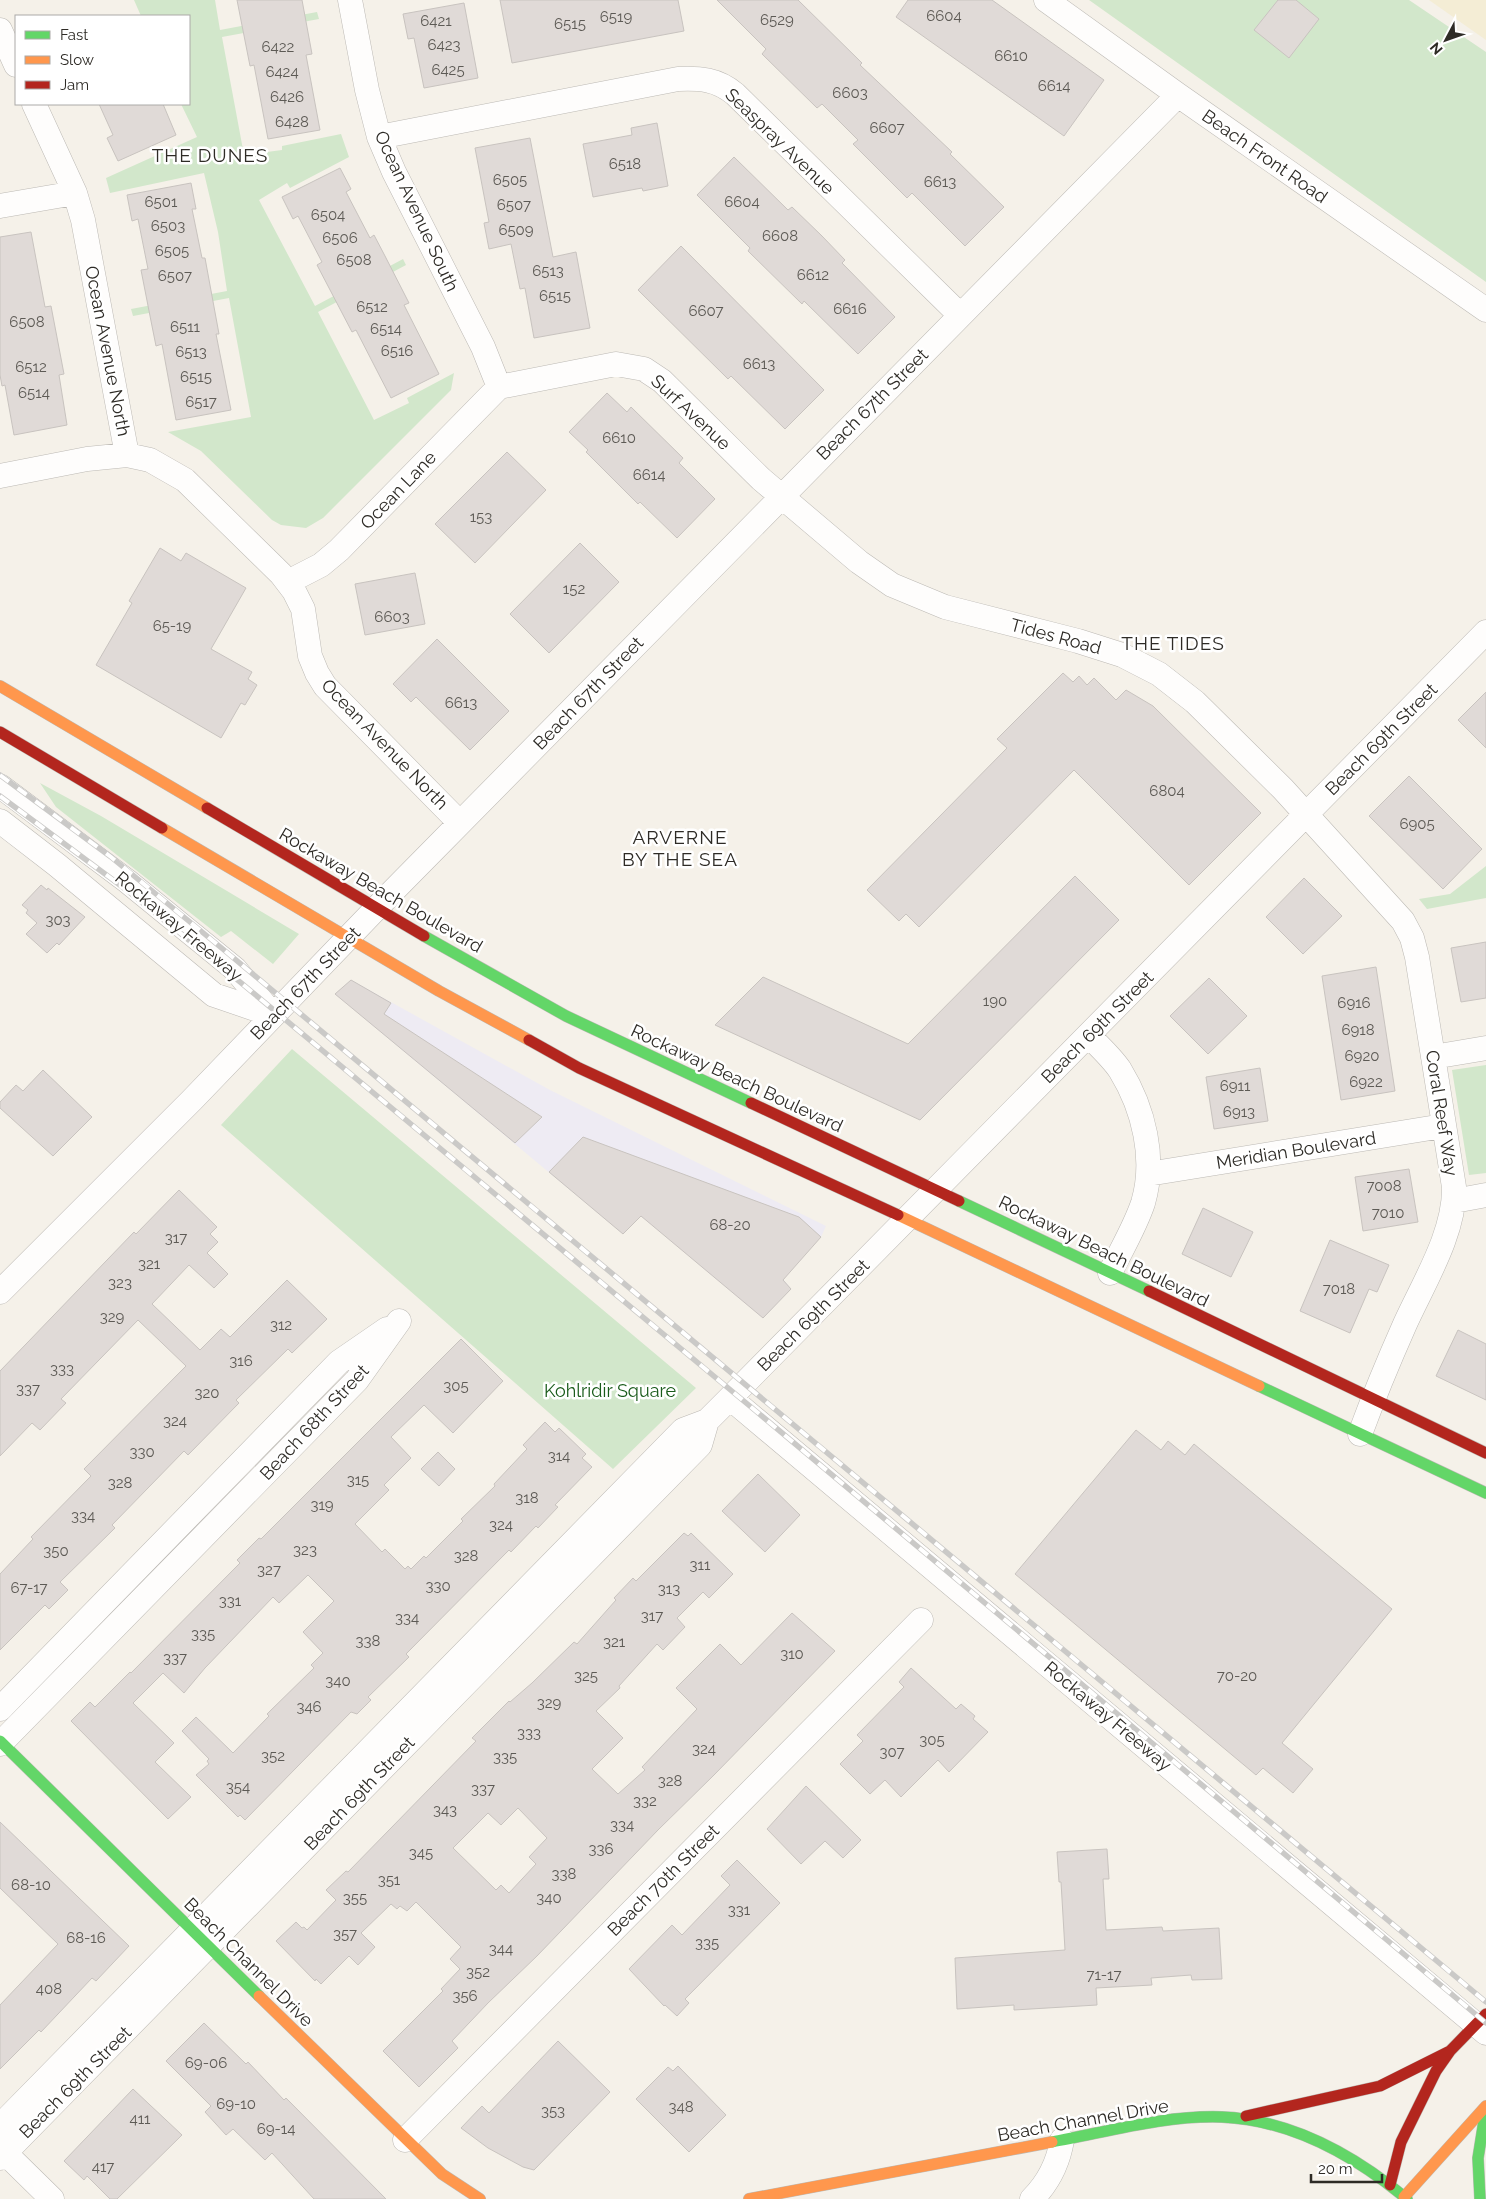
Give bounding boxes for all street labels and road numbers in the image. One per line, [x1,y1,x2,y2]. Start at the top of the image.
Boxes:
street label: Seaspray Avenue [721,84,839,199]
street label: Beach Front Road [1198,105,1332,207]
street label: Ocean Avenue South [371,127,463,295]
street label: Ocean Avenue North [81,264,135,438]
street label: Beach 67th Street [812,344,932,464]
street label: Surf Avenue [647,370,735,454]
street label: Ocean Lane [356,446,441,533]
street label: Tides Road [1008,614,1104,658]
street label: Beach 67th Street [529,632,647,754]
street label: Ocean Avenue North [317,674,453,814]
street label: Beach 69th Street [1321,679,1441,799]
street label: Rockaway Beach Boulevard [276,823,486,957]
street label: Rockaway Freeway [111,867,247,985]
street label: Beach 67th Street [246,922,364,1044]
street label: Beach 69th Street [1037,967,1157,1087]
street label: Rockaway Beach Boulevard [628,1020,846,1136]
street label: Coral Reef Way [1422,1049,1462,1178]
street label: Meridian Boulevard [1215,1127,1377,1173]
street label: Rockaway Beach Boulevard [995,1191,1213,1311]
street label: Beach 69th Street [753,1255,873,1375]
street label: Beach 68th Street [255,1360,373,1484]
street label: Rockaway Freeway [1040,1657,1176,1775]
street label: Beach 69th Street [299,1732,419,1854]
street label: Beach 70th Street [603,1820,723,1940]
street label: Beach Channel Drive [180,1893,318,2031]
street label: Beach 69th Street [15,2022,135,2142]
street label: Beach Channel Drive [996,2095,1171,2145]

